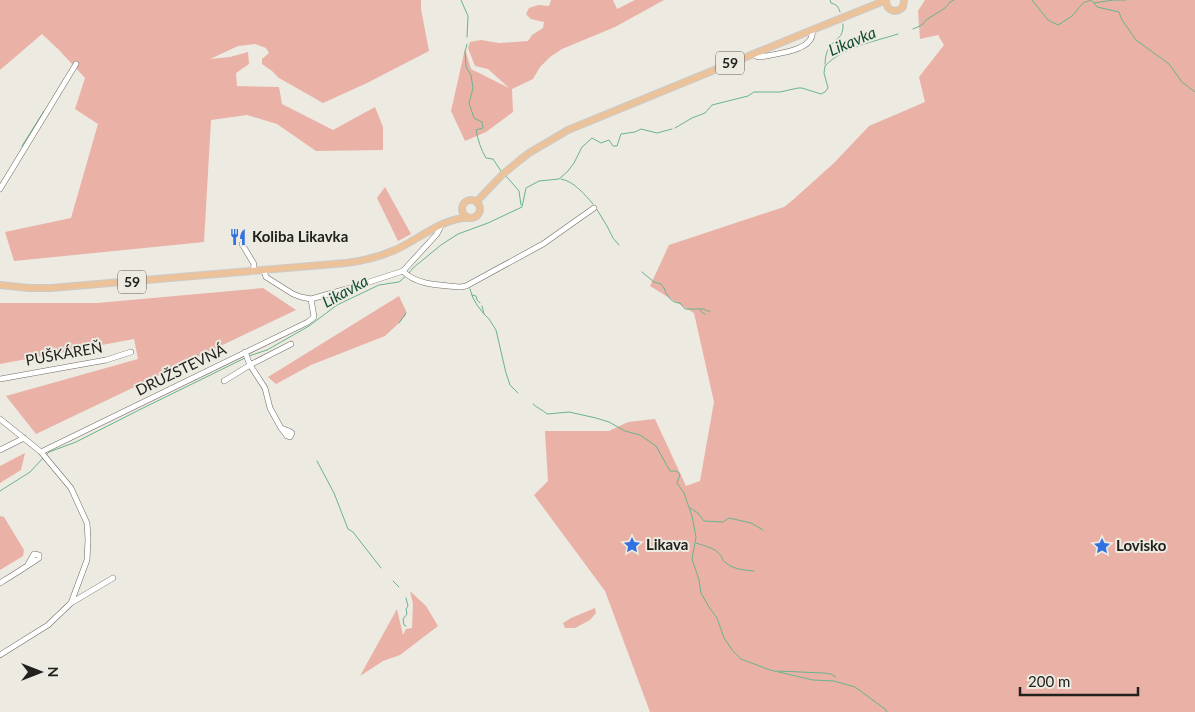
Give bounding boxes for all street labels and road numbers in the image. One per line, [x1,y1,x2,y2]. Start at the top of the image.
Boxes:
road number: 59 [716,52,744,74]
road number: 59 [118,270,146,294]
street label: PUŠKÁREŇ [24,337,104,369]
street label: DRUŽSTEVNÁ [132,339,229,399]

